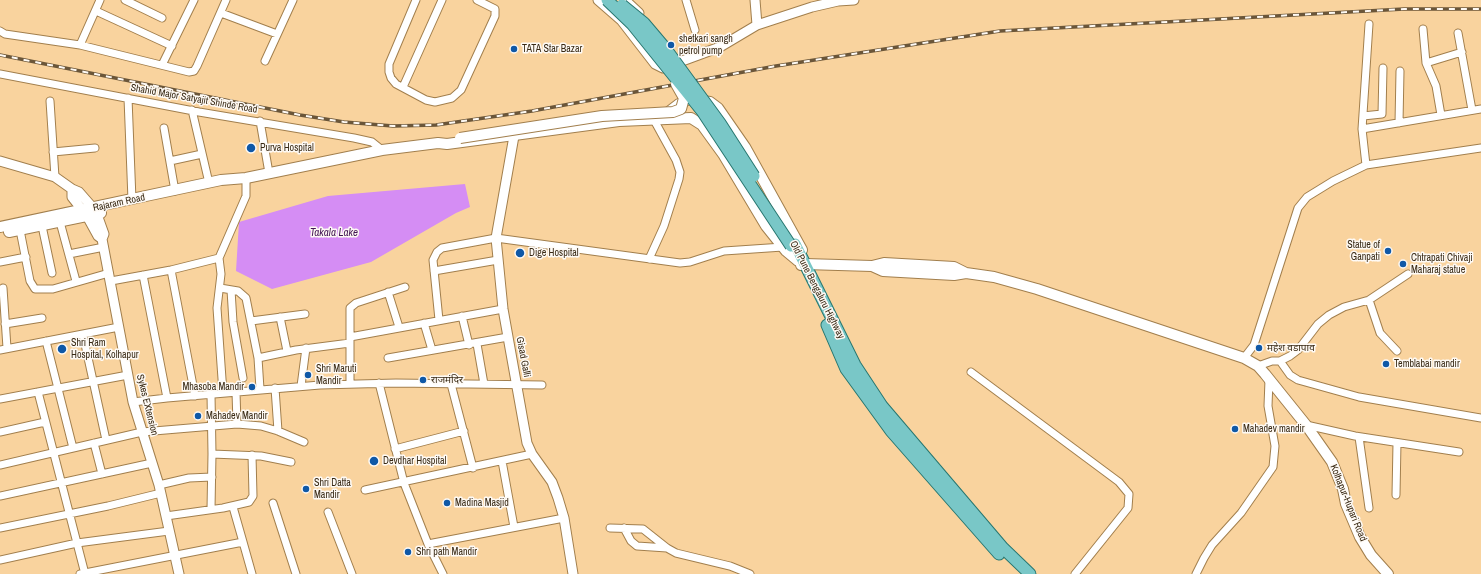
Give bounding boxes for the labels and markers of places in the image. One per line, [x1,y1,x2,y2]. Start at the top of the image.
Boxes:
place label: shetkari sangh petrol pump [679,33,733,56]
marker: shetkari sangh petrol pump [666,40,676,50]
place label: TATA Star Bazar [522,43,582,55]
marker: TATA Star Bazar [509,44,519,54]
marker: Purva Hospital [245,142,257,154]
place label: Purva Hospital [260,142,314,154]
place label: Statue of Ganpati [1347,239,1380,262]
marker: Statue of Ganpati [1383,246,1393,256]
marker: Dige Hospital [514,247,526,259]
place label: Dige Hospital [529,247,579,259]
place label: Chtrapati Chivaji Maharaj statue [1411,252,1473,276]
marker: Chtrapati Chivaji Maharaj statue [1398,259,1408,269]
place label: Shri Ram Hospital, Kolhapur [71,337,138,360]
place label: महेश वडापाव [1267,342,1315,354]
marker: Shri Ram Hospital, Kolhapur [56,343,68,355]
marker: महेश वडापाव [1254,343,1264,353]
place label: Temblabai mandir [1394,358,1460,370]
marker: Temblabai mandir [1381,359,1391,369]
place label: Shri Maruti Mandir [316,363,357,386]
marker: Shri Maruti Mandir [303,370,313,380]
place label: राजमंदिर [431,374,463,386]
marker: राजमंदिर [418,375,428,385]
place label: Mhasoba Mandir [182,381,244,393]
marker: Mhasoba Mandir [247,382,257,392]
place label: Mahadev Mandir [206,410,268,422]
marker: Mahadev Mandir [193,411,203,421]
place label: Mahadev mandir [1243,423,1305,435]
marker: Mahadev mandir [1230,424,1240,434]
marker: Devdhar Hospital [368,455,380,467]
place label: Devdhar Hospital [383,455,446,467]
place label: Shri Datta Mandir [314,477,351,500]
marker: Shri Datta Mandir [301,484,311,494]
place label: Madina Masjid [455,497,509,509]
marker: Madina Masjid [442,498,452,508]
place label: Shri path Mandir [416,546,477,558]
marker: Shri path Mandir [403,547,413,557]

